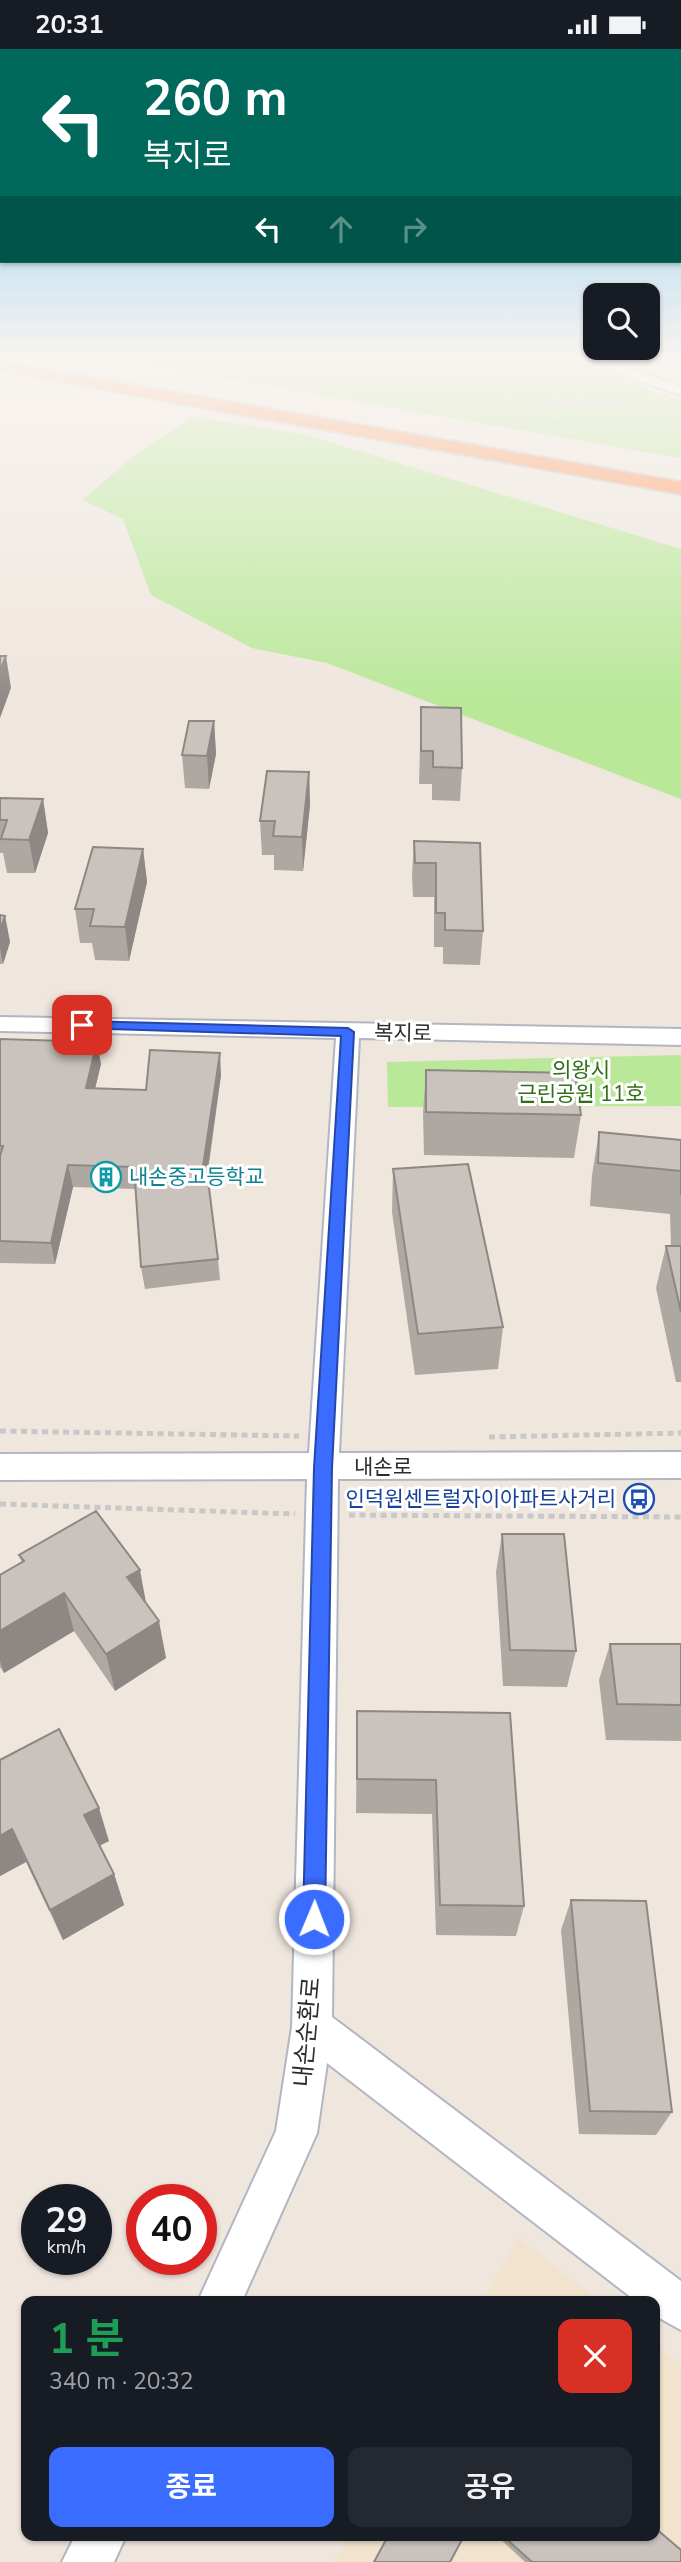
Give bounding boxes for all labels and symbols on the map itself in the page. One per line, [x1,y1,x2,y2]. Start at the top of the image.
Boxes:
pin [52,995,112,1055]
street label: 복지로 [374,1018,432,1048]
park label: 의왕시 근린공원 11호 [517,1056,645,1108]
building icon: 내손중고등학교 [89,1160,123,1194]
place label: 내손중고등학교 [129,1163,264,1191]
street label: 내손로 [354,1453,412,1481]
bus stop icon: 인덕원센트럴자이아파트사거리 [622,1482,656,1516]
place label: 인덕원센트럴자이아파트사거리 [346,1485,616,1513]
position arrow [277,1882,351,1956]
street label: 내손순환로 [286,1976,328,2088]
speed limit sign: 40 [126,2184,217,2275]

